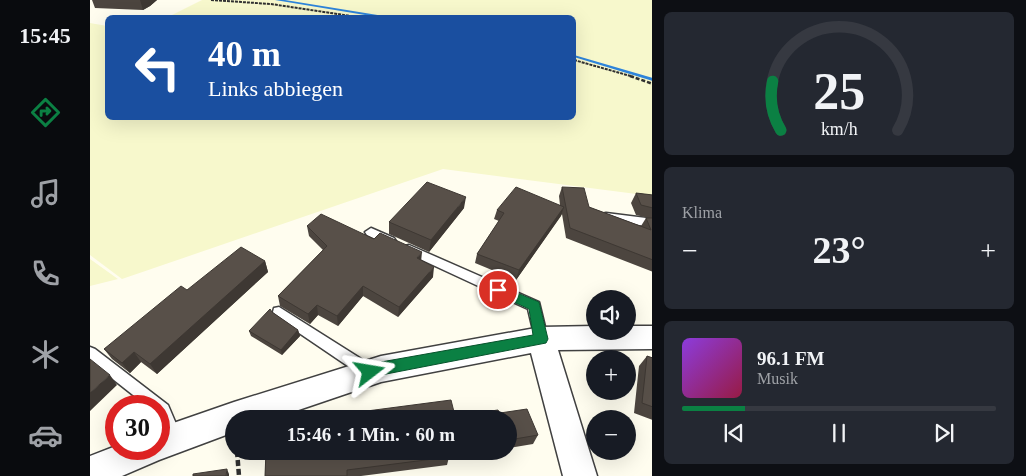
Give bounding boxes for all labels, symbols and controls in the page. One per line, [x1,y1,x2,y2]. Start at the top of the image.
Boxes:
text: 15:45 [19,23,71,48]
icon: left [125,35,190,100]
text: 40 m [208,35,281,74]
text: 25 [813,63,865,120]
text: Links abbiegen [208,76,343,101]
icon: directions [28,95,63,130]
text: km/h [821,119,857,139]
icon: music [28,176,63,211]
text: Klima [682,204,722,221]
text: 23° [812,229,866,271]
text: − [682,235,698,266]
text: + [980,235,996,266]
icon: phone [28,256,63,291]
pin [477,269,519,311]
icon: arrive [484,276,512,304]
map controls [586,290,636,460]
button: sound [586,290,636,340]
icon: climate [28,337,63,372]
position arrow [343,345,395,397]
text: 96.1 FM [757,348,825,369]
button: + [586,350,636,400]
text: Musik [757,370,798,387]
speed limit sign: 30 [105,395,170,460]
button: − [586,410,636,460]
icon: car [28,418,63,453]
icon: previous [720,419,748,447]
icon: pause [825,419,853,447]
icon: next [930,419,958,447]
text: 15:46 · 1 Min. · 60 m [287,424,455,445]

